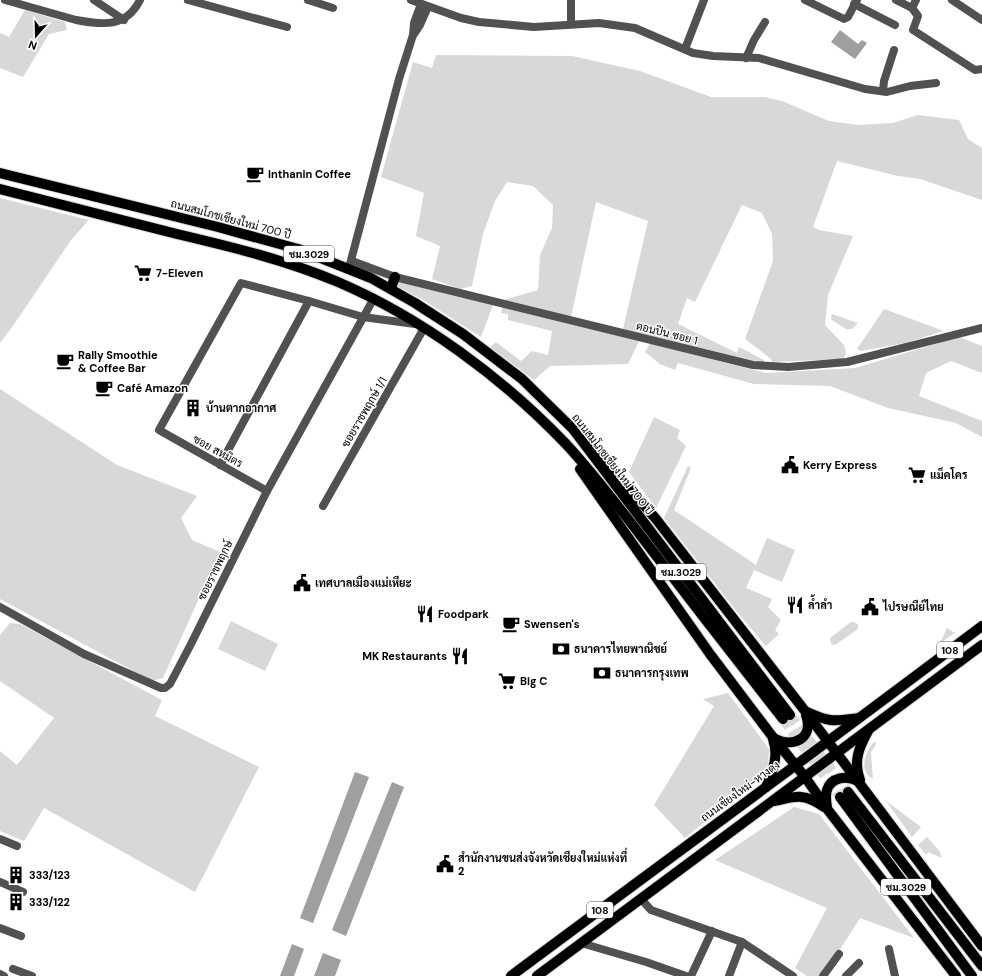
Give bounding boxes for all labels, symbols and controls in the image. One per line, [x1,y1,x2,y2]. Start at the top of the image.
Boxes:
north arrow [16,16,56,56]
text: N [26,37,39,53]
cafe icon: Inthanin Coffee [245,164,265,184]
place label: Inthanin Coffee [268,167,351,181]
street label: ถนนสมโภชเชียงใหม่ 700 ปี [169,195,293,242]
road number: ชม.3029 [284,246,334,262]
supermarket icon: 7-Eleven [133,263,153,283]
place label: 7-Eleven [156,266,203,280]
street label: ดอนปิน ซอย 1 [635,319,699,347]
place label: Rally Smoothie & Coffee Bar [78,348,158,375]
cafe icon: Rally Smoothie & Coffee Bar [55,351,75,371]
street label: ซอยราชพฤกษ์ 1/1 [337,374,390,450]
cafe icon: Café Amazon [94,378,114,398]
place label: Café Amazon [117,381,188,395]
building icon: บ้านตากอากาศ [183,398,203,418]
place label: บ้านตากอากาศ [206,400,276,415]
street label: ถนนสมโภชเชียงใหม่ 700 ปี [569,410,658,517]
street label: ซอย สหมิตร [191,432,245,470]
public building icon: Kerry Express [780,455,800,475]
place label: Kerry Express [803,458,877,472]
supermarket icon: แม็คโคร [907,465,927,485]
place label: แม็คโคร [930,467,968,482]
street label: ซอยราชพฤกษ์ [194,537,236,602]
road number: ชม.3029 [656,564,706,580]
public building icon: เทศบาลเมืองแม่เหียะ [292,573,312,593]
place label: เทศบาลเมืองแม่เหียะ [315,575,412,590]
place label: ล้ำลำ [808,594,832,612]
restaurant icon: ล้ำลำ [785,595,805,615]
public building icon: ไปรษณีย์ไทย [860,597,880,617]
place label: ไปรษณีย์ไทย [882,599,944,614]
restaurant icon: Foodpark [415,604,435,624]
place label: Foodpark [438,607,490,621]
cafe icon: Swensen's [501,614,521,634]
place label: Swensen's [524,617,580,631]
bank icon: ธนาคารไทยพาณิชย์ [551,639,571,659]
place label: ธนาคารไทยพาณิชย์ [574,641,668,656]
road number: 108 [937,642,963,658]
restaurant icon: MK Restaurants [450,646,470,666]
place label: MK Restaurants [362,649,447,663]
bank icon: ธนาคารกรุงเทพ [592,663,612,683]
place label: ธนาคารกรุงเทพ [615,666,689,681]
supermarket icon: Big C [497,671,517,691]
place label: Big C [520,674,547,688]
street label: ถนนเชียงใหม่-หางดง [697,757,782,824]
place label: สำนักงานขนส่งจังหวัดเชียงใหม่แห่งที่ 2 [458,847,627,878]
public building icon: สำนักงานขนส่งจังหวัดเชียงใหม่แห่งที่ 2 [435,854,455,874]
building icon: 333/123 [6,865,26,885]
place label: 333/123 [29,868,70,882]
road number: ชม.3029 [881,879,931,895]
building icon: 333/122 [6,892,26,912]
place label: 333/122 [29,895,70,909]
road number: 108 [587,902,613,918]

